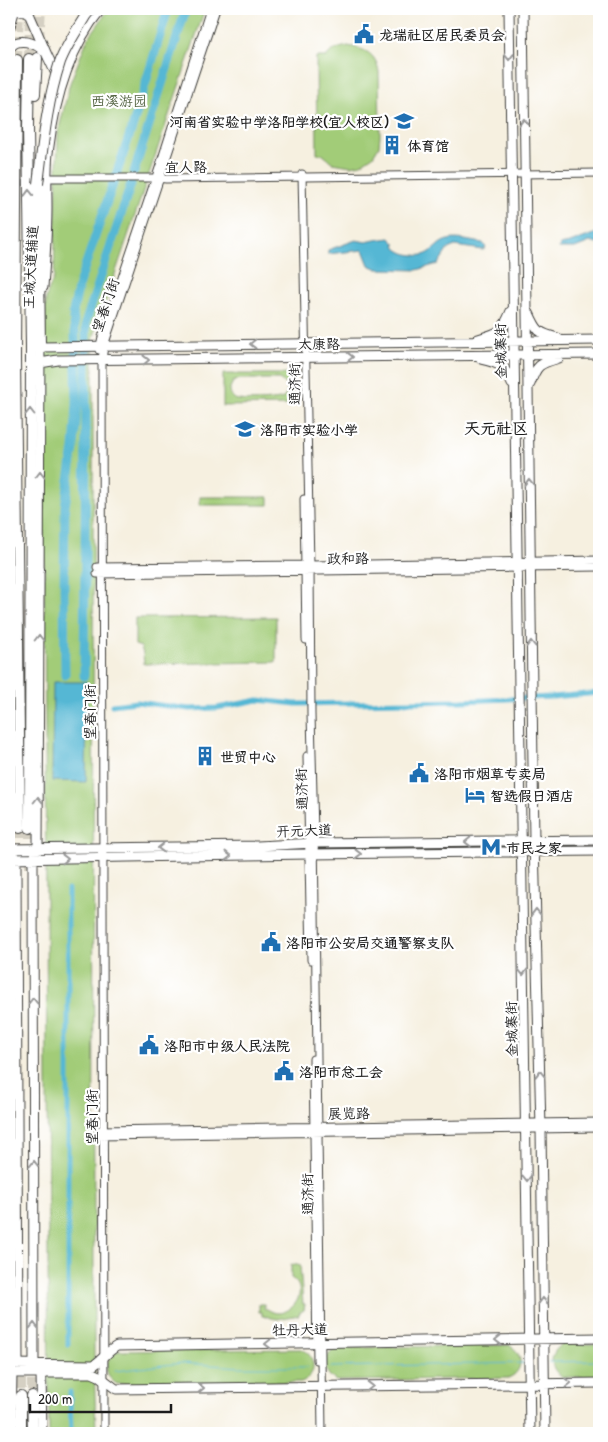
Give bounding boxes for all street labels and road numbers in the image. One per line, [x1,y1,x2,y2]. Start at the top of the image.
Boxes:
street label: 宜人路 [165,157,207,176]
street label: 王城大道辅道 [18,225,42,309]
street label: 望春门街 [87,275,123,335]
street label: 金城寨街 [490,323,510,379]
street label: 太康路 [298,334,340,353]
street label: 通济街 [284,363,304,405]
street label: 政和路 [327,548,369,568]
street label: 望春门街 [80,684,99,740]
street label: 通济街 [291,768,311,810]
street label: 开元大道 [276,820,332,840]
street label: 金城寨街 [501,1001,521,1057]
street label: 望春门街 [82,1089,101,1145]
street label: 展览路 [328,1103,370,1123]
street label: 通济街 [297,1173,317,1215]
street label: 牡丹大道 [272,1319,328,1339]

